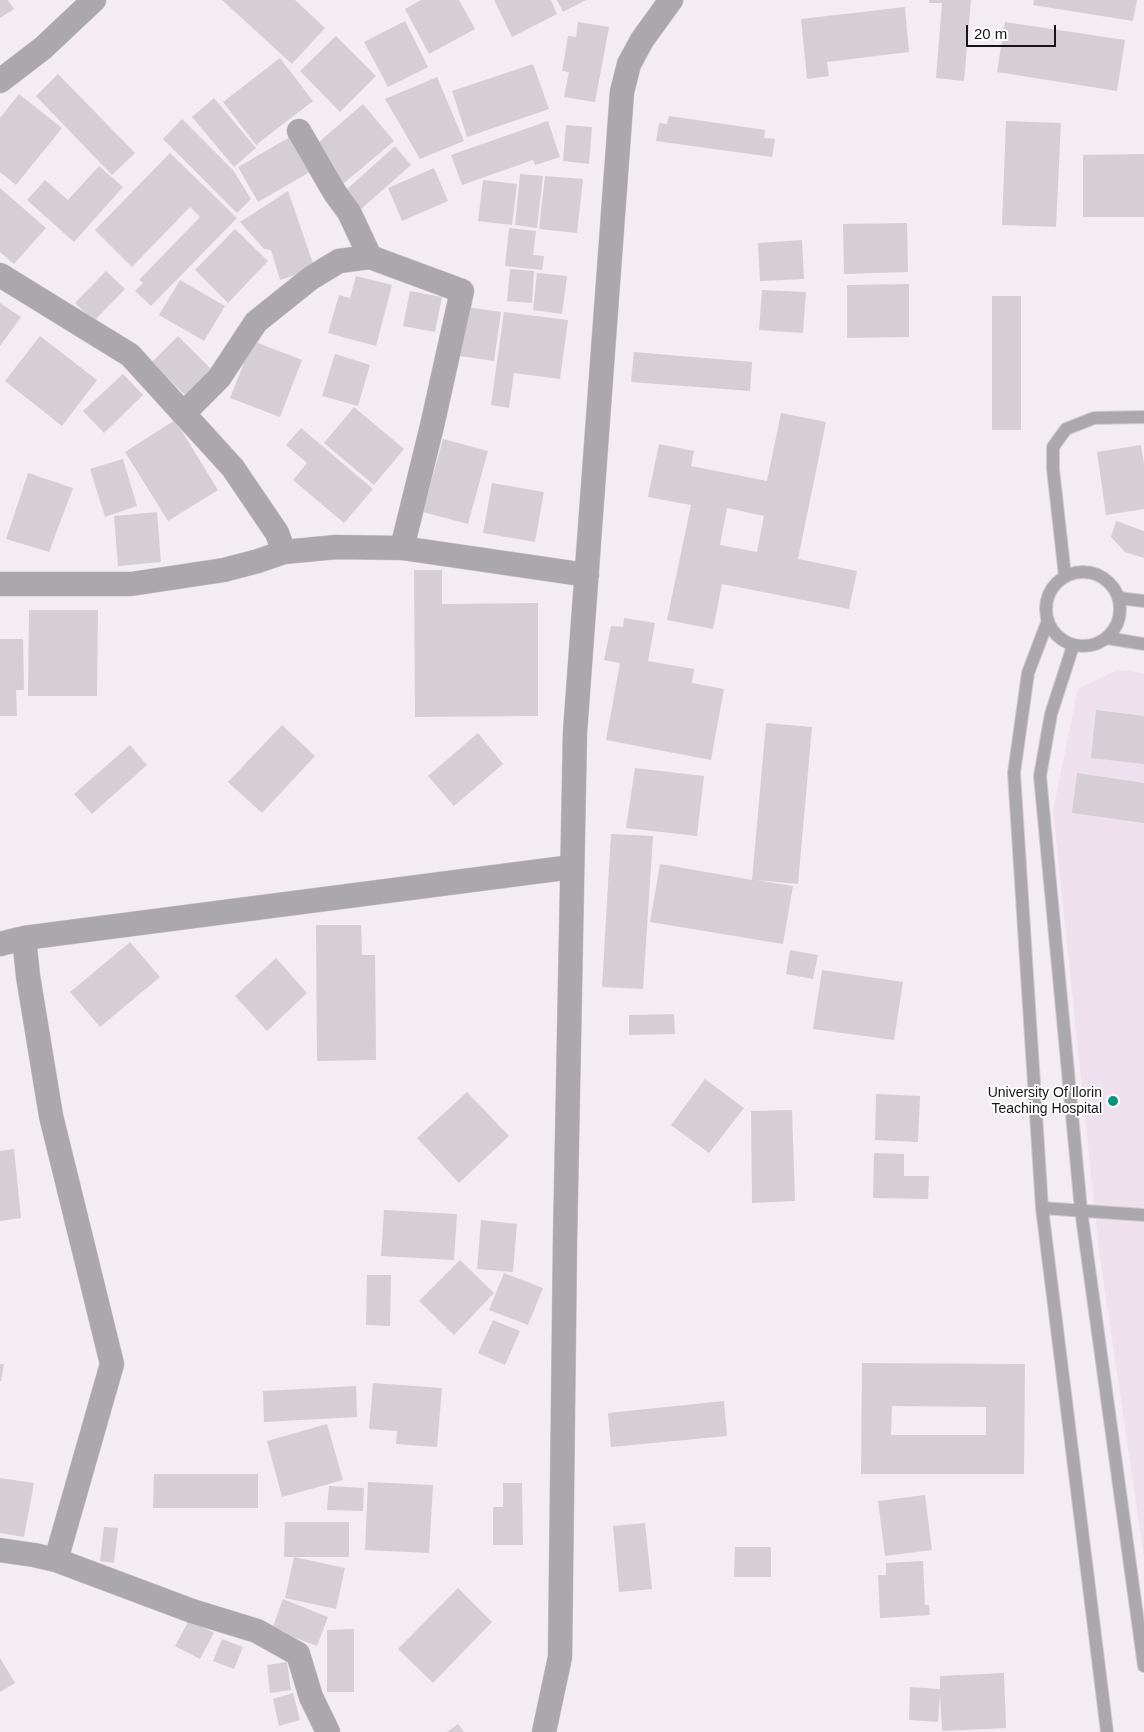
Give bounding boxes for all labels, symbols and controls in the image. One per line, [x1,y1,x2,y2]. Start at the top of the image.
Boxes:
scale bar [969,15,1059,47]
text: 20 m [974,25,1007,42]
place label: University Of Ilorin Teaching Hospital [988,1085,1102,1118]
marker: University Of Ilorin Teaching Hospital [1106,1094,1120,1108]

